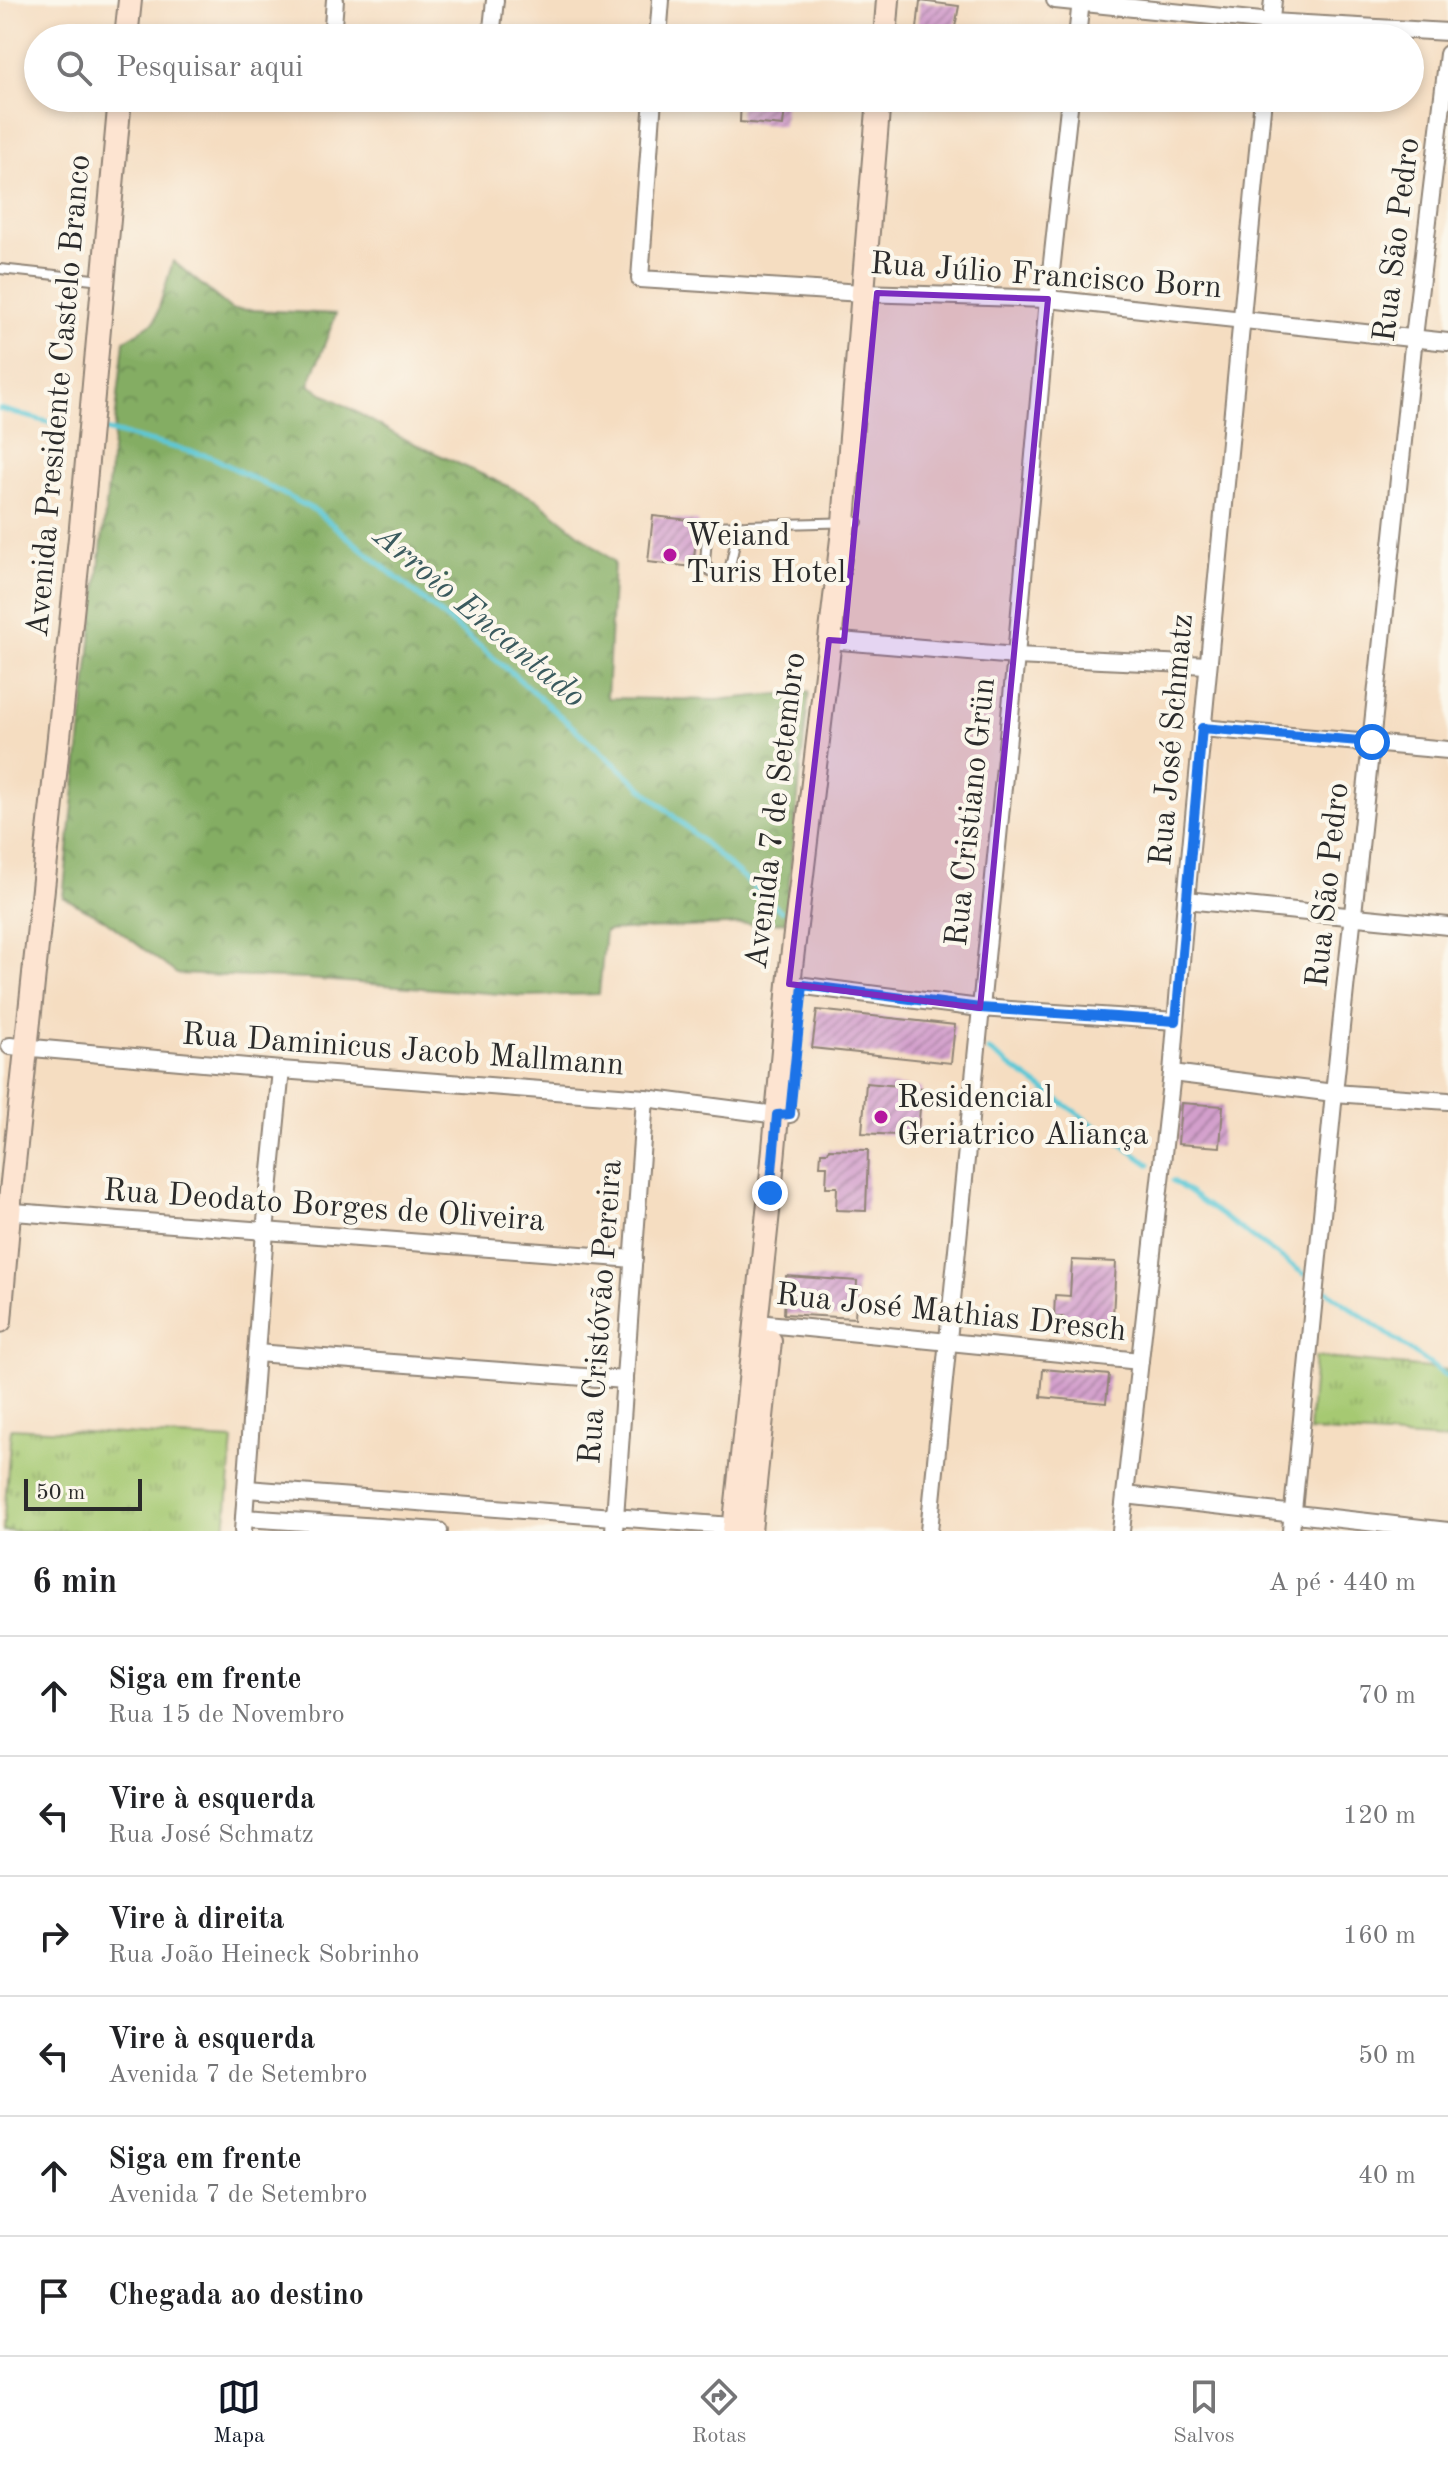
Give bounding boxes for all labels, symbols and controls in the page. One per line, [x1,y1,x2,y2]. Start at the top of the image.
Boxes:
search box [24,24,1424,112]
icon: search [52,46,96,90]
text: Pesquisar aqui [116,53,303,83]
street label: Rua São Pedro [1370,136,1426,344]
street label: Avenida Presidente Castelo Branco [23,153,97,639]
street label: Rua Júlio Francisco Born [869,249,1223,305]
water label: Arroio Encantado [365,518,591,715]
place label: Weiand Turis Hotel [686,521,846,590]
marker: Weiand Turis Hotel [661,546,679,564]
street label: Rua José Schmatz [1146,612,1200,868]
street label: Avenida 7 de Setembro [742,651,812,971]
street label: Rua Cristiano Grün [942,676,1002,948]
route start [1354,724,1390,760]
street label: Rua São Pedro [1302,781,1356,989]
street label: Rua Daminicus Jacob Mallmann [181,1020,625,1082]
place label: Residencial Geriatrico Aliança [897,1083,1149,1152]
marker: Residencial Geriatrico Aliança [872,1108,890,1126]
street label: Rua Cristóvão Pereira [575,1158,629,1465]
route end [752,1175,788,1211]
street label: Rua Deodato Borges de Oliveira [102,1176,546,1238]
street label: Rua José Mathias Dresch [774,1280,1128,1348]
scale bar [24,1475,142,1511]
text: 50 m [36,1482,85,1504]
text: 6 min [32,1566,117,1600]
text: A pé · 440 m [1268,1570,1416,1596]
text: Siga em frente [108,1665,302,1695]
icon: ahead [32,1674,76,1718]
text: 70 m [1358,1683,1416,1709]
text: Rua 15 de Novembro [108,1702,345,1728]
text: Vire à esquerda [108,1785,315,1815]
icon: left [32,1794,76,1838]
text: 120 m [1343,1803,1416,1829]
text: Rua José Schmatz [108,1822,314,1848]
text: Vire à direita [108,1905,285,1935]
icon: right [32,1914,76,1958]
text: 160 m [1343,1923,1416,1949]
text: Rua João Heineck Sobrinho [108,1942,419,1968]
text: Vire à esquerda [108,2025,315,2055]
icon: left [32,2034,76,2078]
text: 50 m [1358,2043,1416,2069]
text: Avenida 7 de Setembro [108,2062,367,2088]
text: Siga em frente [108,2145,302,2175]
icon: ahead [32,2154,76,2198]
text: 40 m [1358,2163,1416,2189]
text: Avenida 7 de Setembro [108,2182,367,2208]
icon: arrive [32,2274,76,2318]
text: Chegada ao destino [108,2281,364,2311]
tab: Mapa [213,2375,265,2450]
tab: Rotas [692,2375,746,2450]
tab: Salvos [1173,2375,1235,2450]

